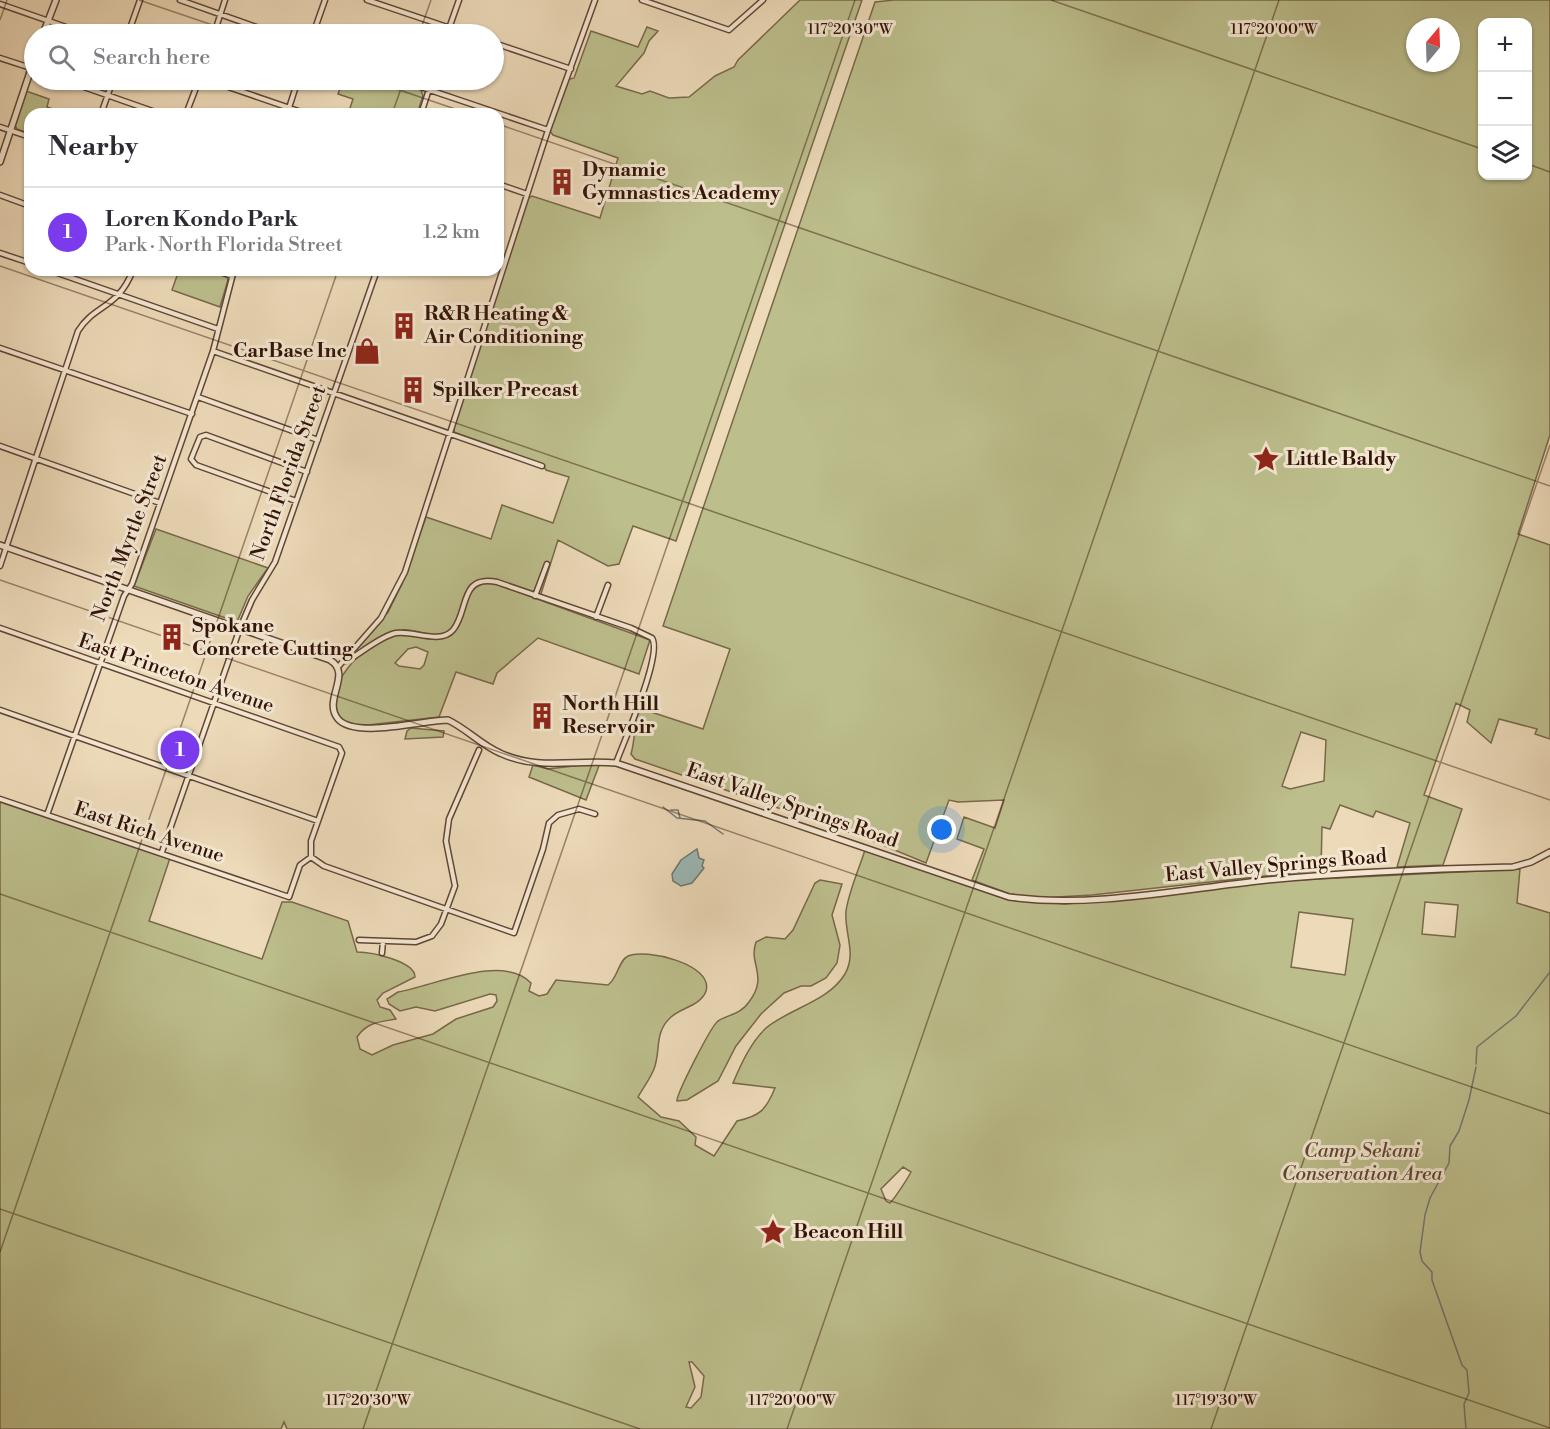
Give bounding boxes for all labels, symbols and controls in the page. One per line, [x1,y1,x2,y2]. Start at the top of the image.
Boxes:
north arrow [1406,18,1460,72]
map controls [1478,18,1532,180]
button: + [1478,18,1532,72]
text: 117°20'30"W [807,20,893,39]
text: 117°20'00"W [1231,20,1318,39]
search box [24,24,504,90]
icon: search [45,41,78,74]
text: Search here [93,44,210,71]
button: − [1478,72,1532,126]
button: layers [1478,126,1532,180]
text: Nearby [48,131,138,163]
place label: Dynamic Gymnastics Academy [582,158,781,206]
building icon: Dynamic Gymnastics Academy [547,167,577,197]
text: Loren Kondo Park [105,206,298,233]
text: 1 [63,220,72,245]
text: 1.2 km [423,220,480,245]
text: Park · North Florida Street [105,233,342,258]
place label: R&R Heating & Air Conditioning [423,302,583,350]
building icon: R&R Heating & Air Conditioning [389,311,419,341]
shop icon: CarBase Inc [352,336,382,366]
place label: CarBase Inc [233,339,347,364]
building icon: Spilker Precast [398,375,428,405]
place label: Spilker Precast [433,378,579,403]
street label: North Florida Street [246,382,332,564]
place icon: Little Baldy [1251,444,1281,474]
place label: Little Baldy [1286,447,1397,472]
street label: North Myrtle Street [87,451,173,625]
place label: Spokane Concrete Cutting [192,614,354,662]
building icon: Spokane Concrete Cutting [157,622,187,652]
street label: East Princeton Avenue [75,629,277,719]
place label: North Hill Reservoir [562,692,659,740]
building icon: North Hill Reservoir [527,701,557,731]
pin: 1 [160,728,200,772]
street label: East Valley Springs Road [683,758,902,854]
street label: East Rich Avenue [71,797,227,869]
your location [927,815,956,844]
street label: East Valley Springs Road [1164,844,1389,888]
park label: Camp Sekani Conservation Area [1282,1139,1443,1187]
place icon: Beacon Hill [758,1217,788,1247]
place label: Beacon Hill [793,1220,904,1245]
text: 117°20'30"W [325,1391,411,1410]
text: 117°20'00"W [749,1391,836,1410]
text: 117°19'30"W [1175,1391,1257,1410]

